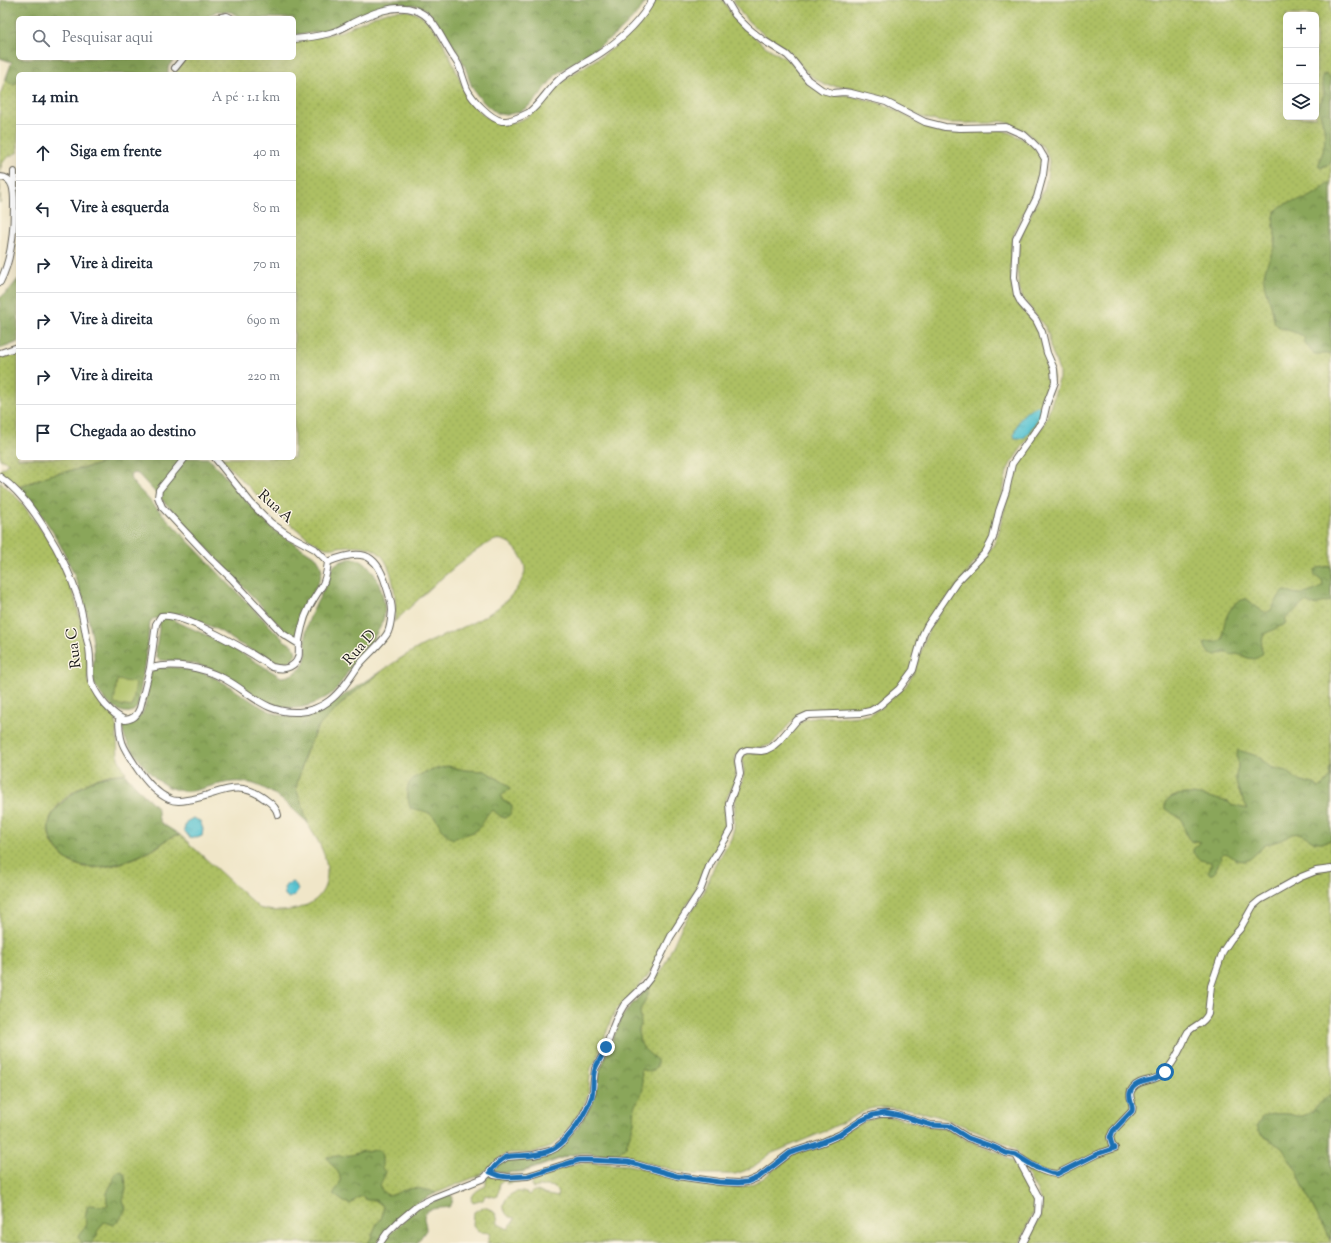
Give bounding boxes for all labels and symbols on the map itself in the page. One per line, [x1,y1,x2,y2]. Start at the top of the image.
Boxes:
street label: Rua A [253,486,297,529]
street label: Rua C [62,626,87,670]
street label: Rua D [339,626,382,670]
route end [597,1038,615,1056]
route start [1156,1063,1174,1081]

